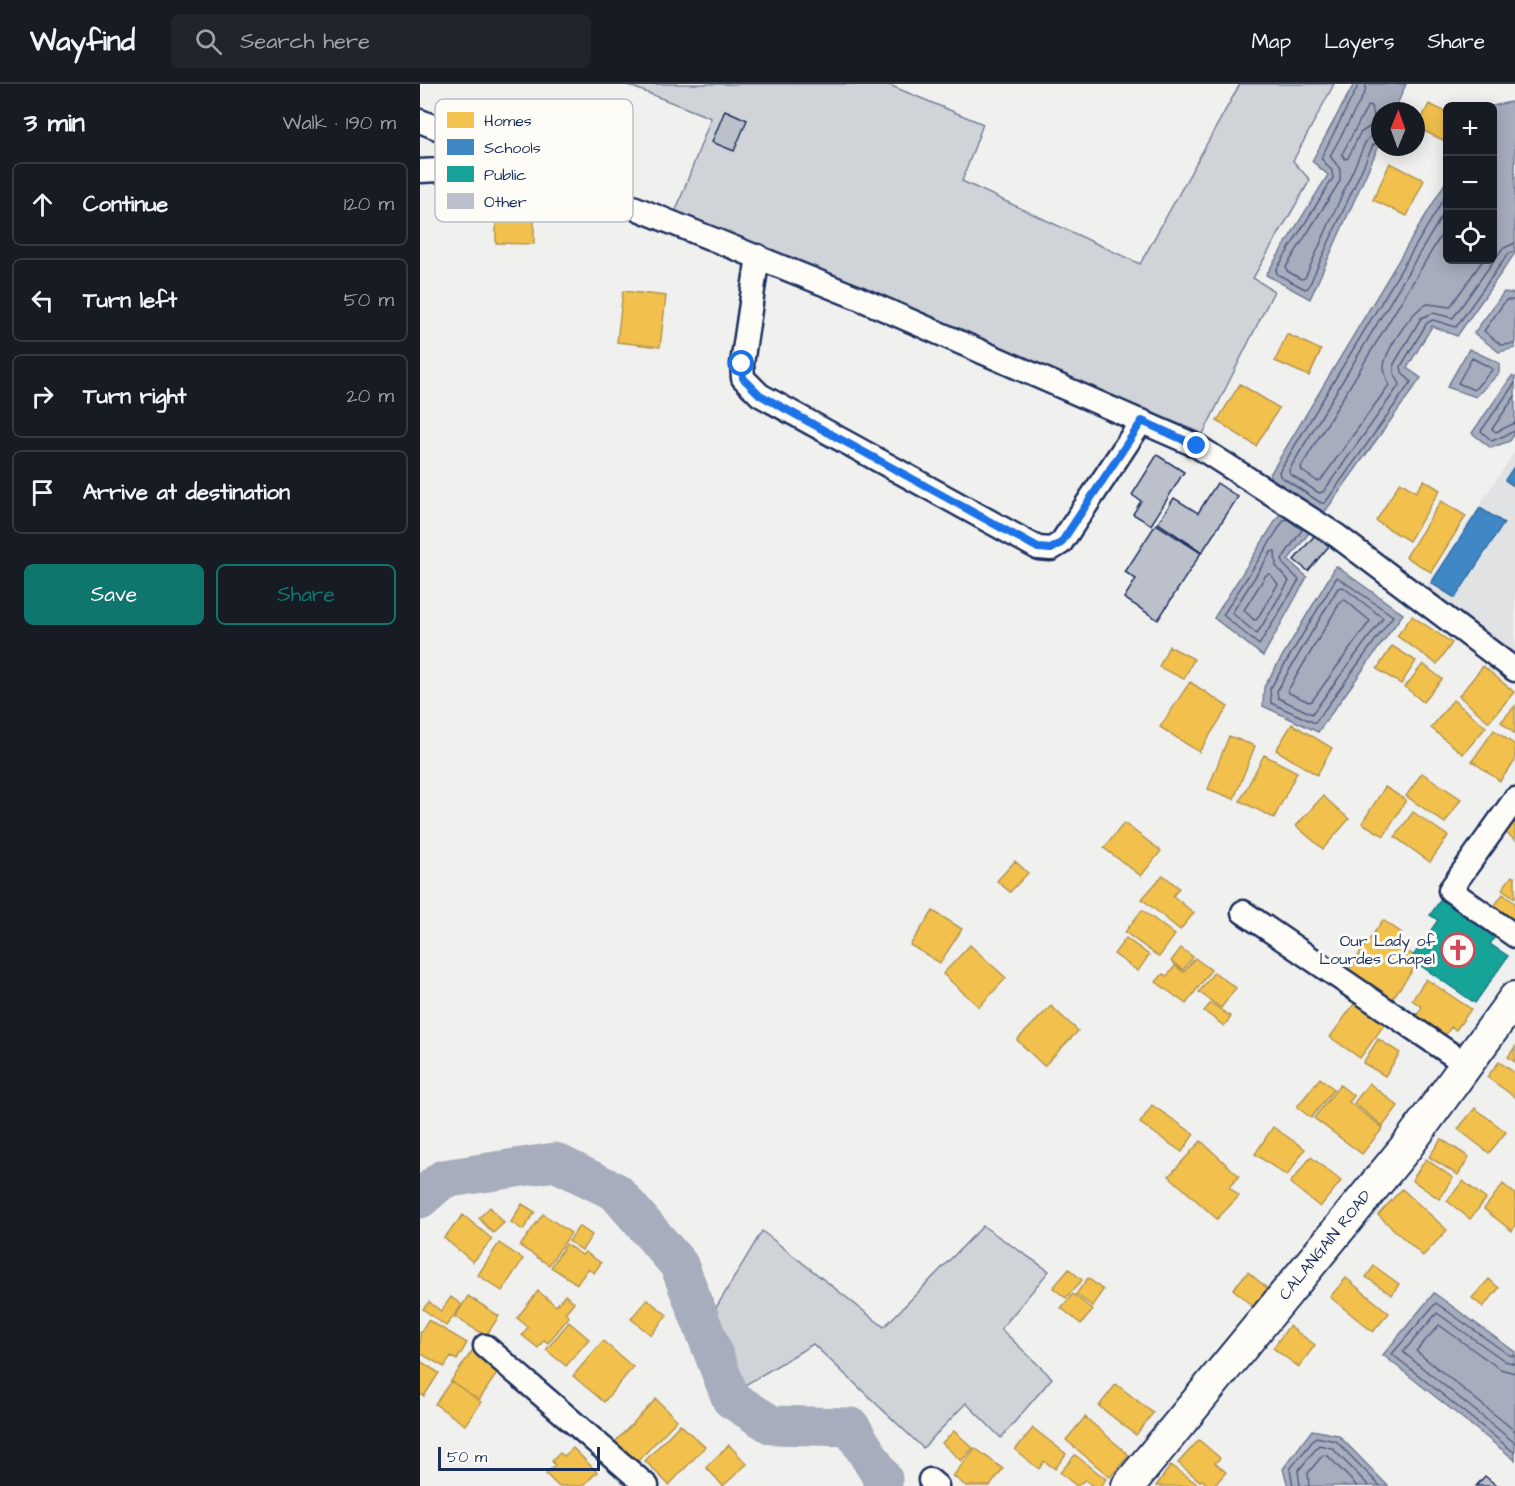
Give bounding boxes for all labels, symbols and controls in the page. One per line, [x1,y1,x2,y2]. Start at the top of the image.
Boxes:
search box [171,14,591,68]
text: Wayfind [30,22,135,61]
icon: search [192,25,225,58]
text: Search here [240,26,370,57]
text: Map [1251,27,1291,56]
text: Layers [1324,27,1394,56]
text: Share [1427,27,1485,56]
legend [435,99,633,222]
north arrow [1371,102,1425,156]
map controls [1443,102,1497,264]
button: + [1443,102,1497,156]
text: 3 min [24,105,85,141]
text: Walk · 190 m [283,109,396,137]
text: Homes [484,110,532,132]
text: Schools [484,137,541,159]
button: − [1443,156,1497,210]
text: Public [484,164,526,186]
icon: ahead [26,188,59,221]
text: Continue [83,189,168,220]
text: 120 m [344,190,394,218]
text: Other [484,191,527,213]
button: locate [1443,210,1497,264]
icon: left [26,284,59,317]
text: Turn left [83,285,177,316]
text: 50 m [344,286,394,314]
route start [728,350,754,376]
icon: right [26,380,59,413]
text: Turn right [83,381,186,412]
text: 20 m [346,382,394,410]
route end [1183,432,1209,458]
icon: arrive [26,476,59,509]
text: Arrive at destination [83,477,290,508]
button: Save [24,564,204,625]
button: Share [216,564,396,625]
place label: Our Lady of Lourdes Chapel [1319,930,1436,970]
church icon: Our Lady of Lourdes Chapel [1440,932,1476,968]
street label: CALANGAIN ROAD [1274,1185,1376,1305]
scale bar [438,1444,600,1472]
text: 50 m [447,1446,487,1468]

